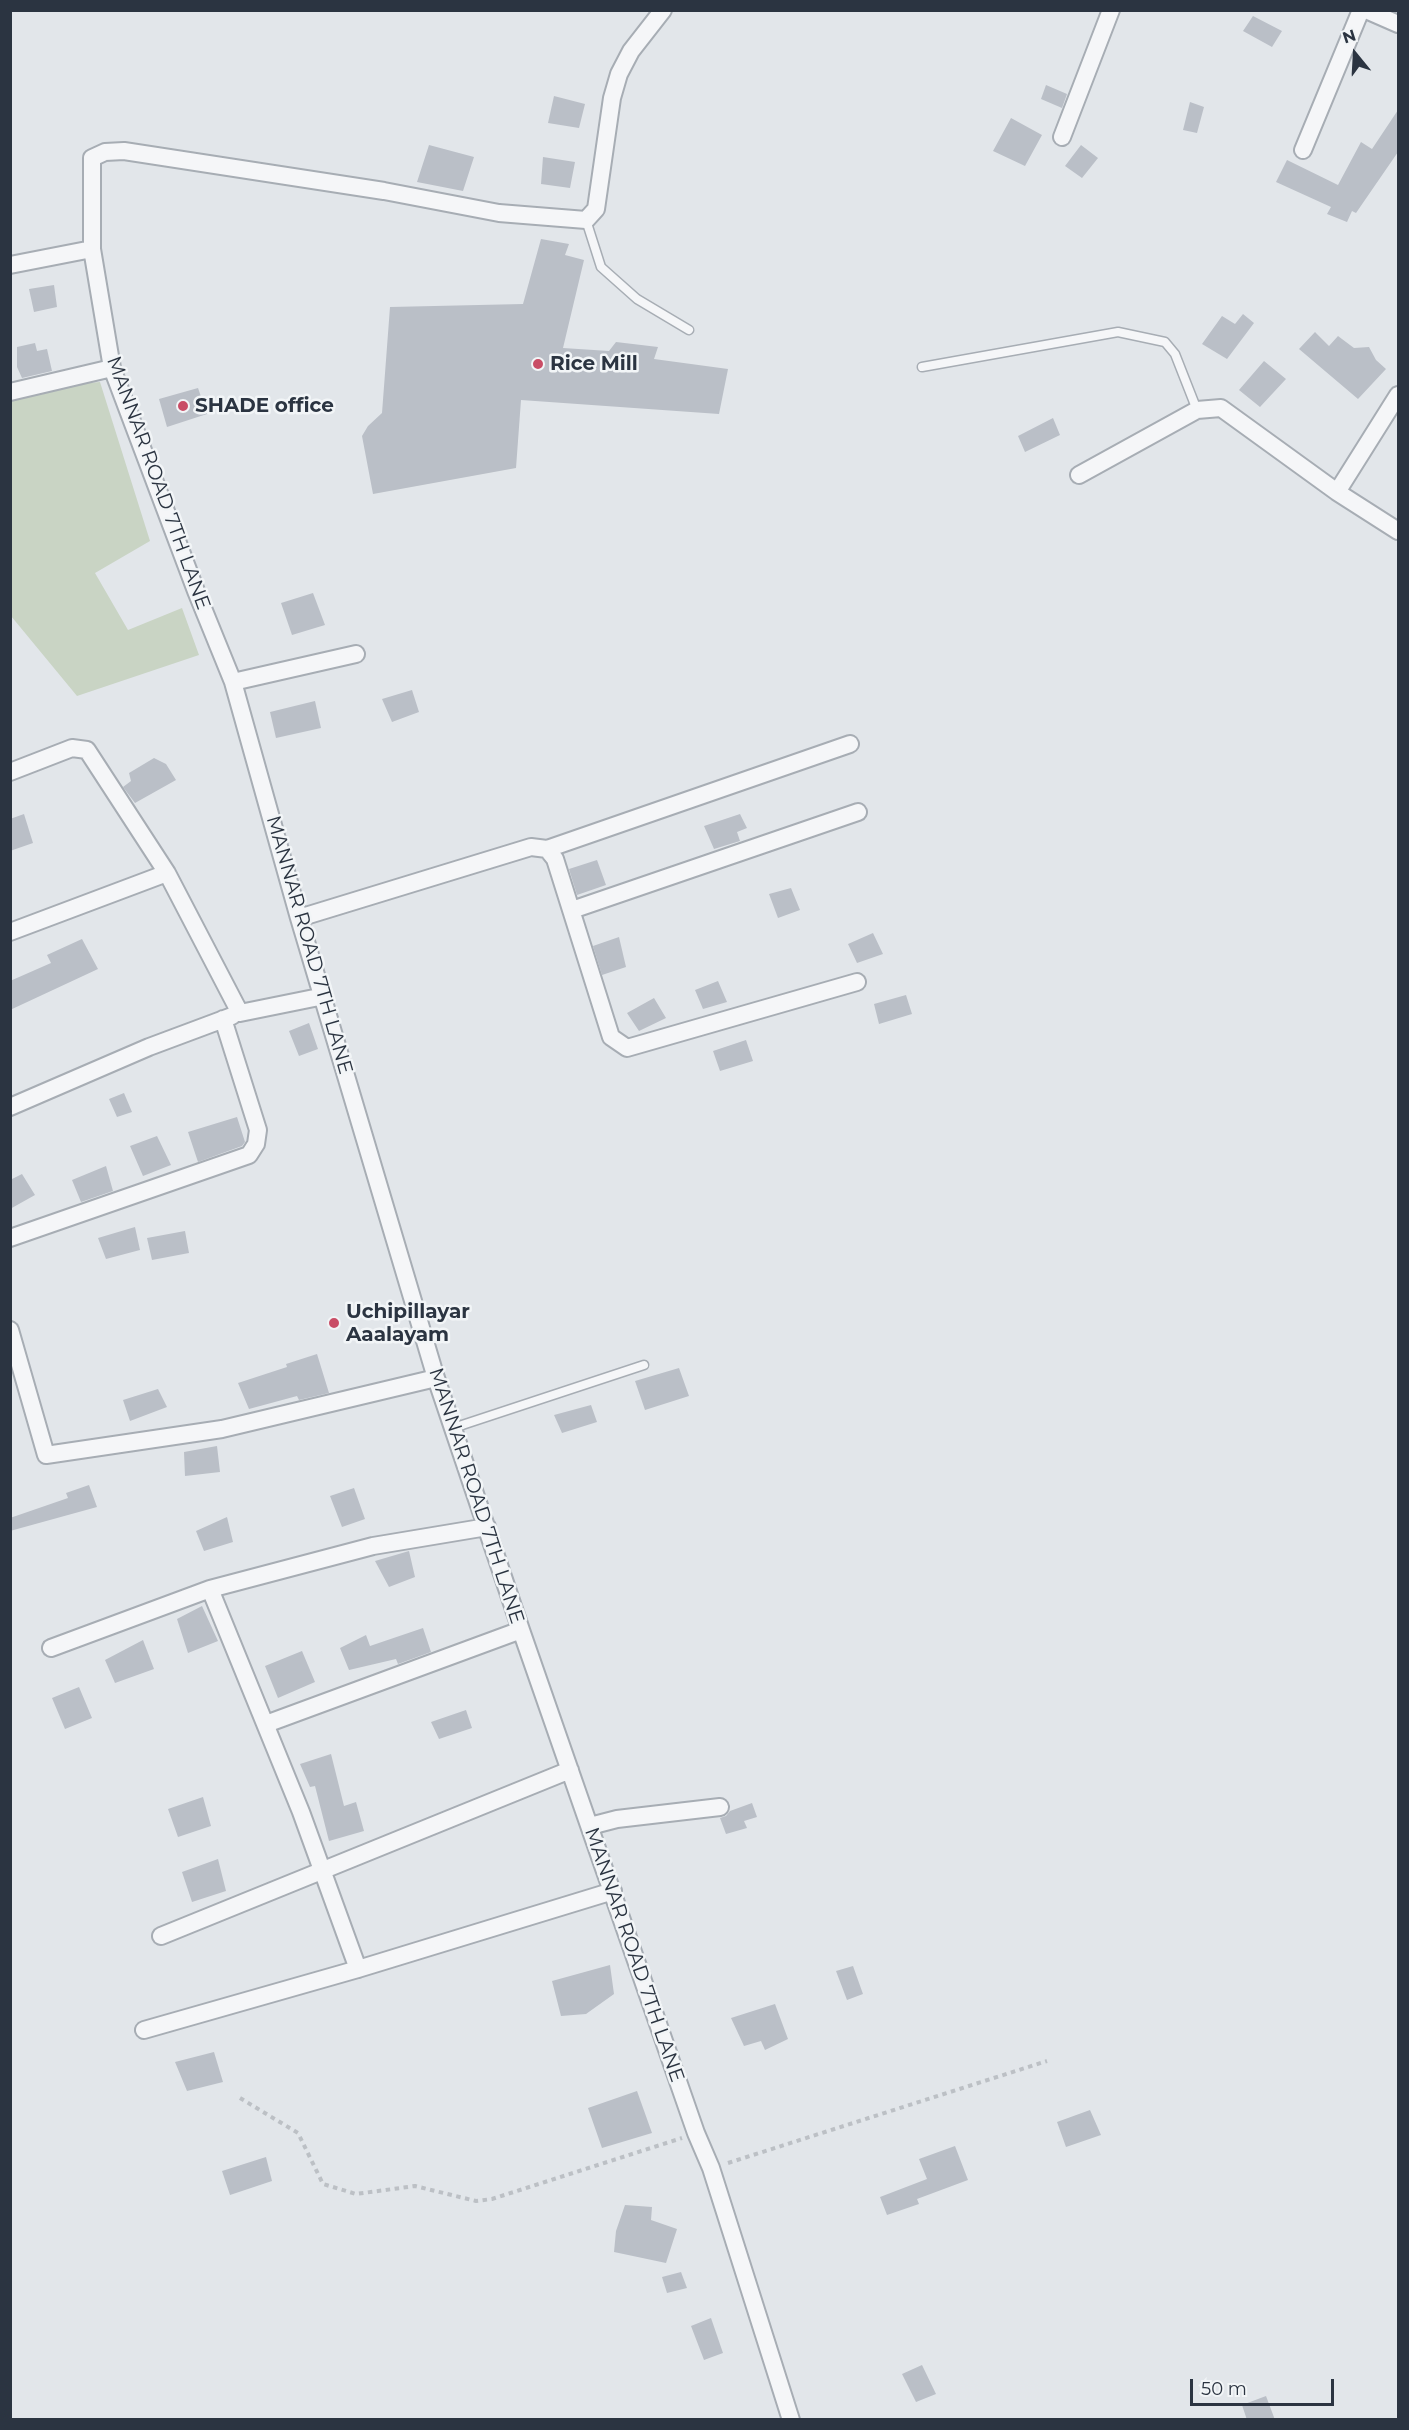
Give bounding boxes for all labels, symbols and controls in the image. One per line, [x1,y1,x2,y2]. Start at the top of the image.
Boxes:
north arrow [1325,24,1385,84]
text: N [1340,25,1358,47]
place label: Rice Mill [550,352,638,376]
street label: MANNAR ROAD 7TH LANE [101,353,215,613]
marker: Rice Mill [531,357,545,371]
place label: SHADE office [195,394,334,418]
marker: SHADE office [176,399,190,413]
street label: MANNAR ROAD 7TH LANE [261,813,357,1077]
place label: Uchipillayar Aaalayam [346,1300,470,1347]
marker: Uchipillayar Aaalayam [327,1316,341,1330]
street label: MANNAR ROAD 7TH LANE [423,1365,529,1627]
street label: MANNAR ROAD 7TH LANE [579,1825,689,2085]
scale bar [1193,2367,1337,2405]
text: 50 m [1201,2378,1247,2400]

